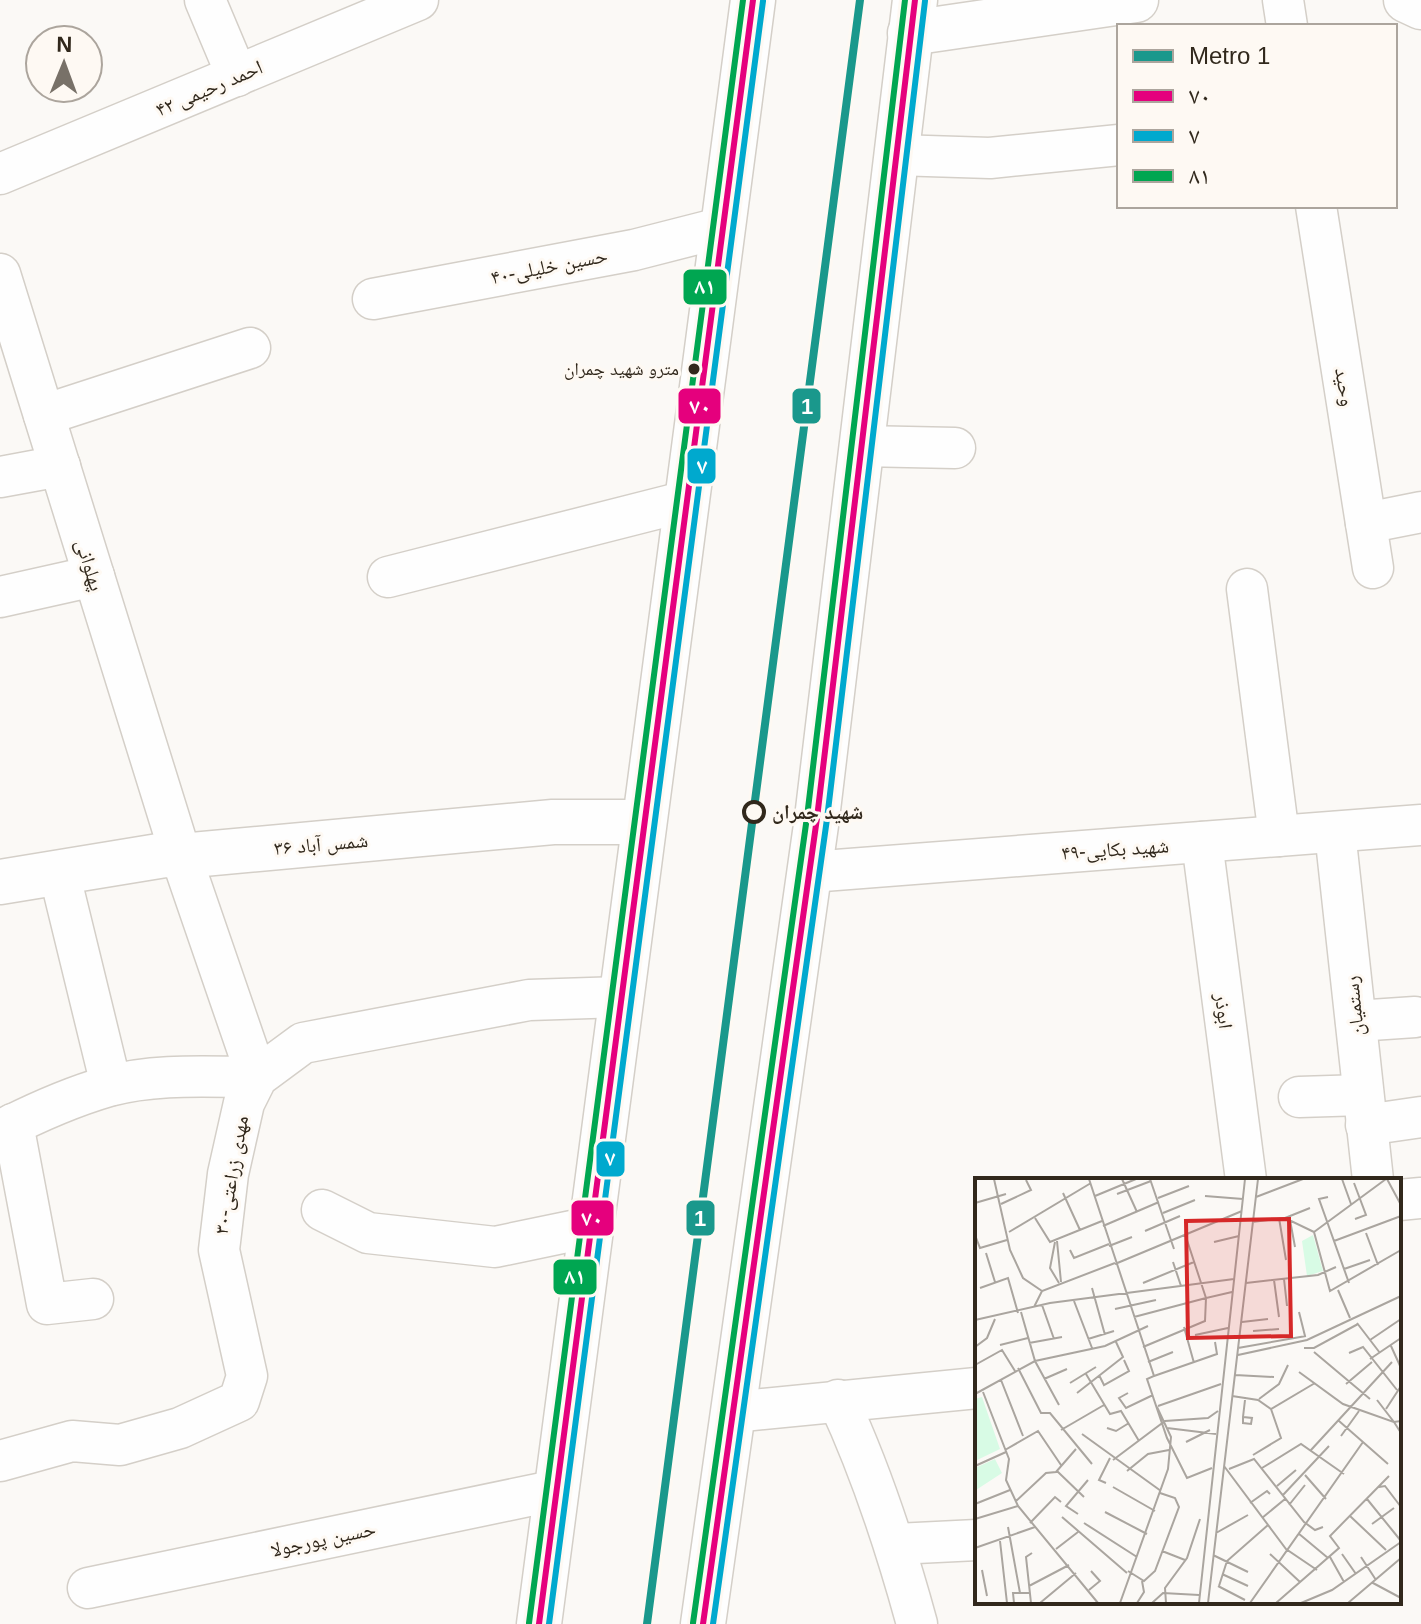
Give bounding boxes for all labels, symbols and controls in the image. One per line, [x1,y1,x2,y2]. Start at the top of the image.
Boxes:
north arrow [24,24,104,104]
legend [1117,24,1397,208]
text: N [56,32,73,57]
text: Metro 1 [1189,42,1270,69]
street label: ۴۲ احمد رحیمی [152,56,266,121]
text: ۷۰ [1189,82,1211,109]
text: ۷ [1189,122,1200,149]
text: ۸۱ [1189,162,1211,189]
street label: ۴۰-حسین خلیلی [489,244,610,289]
line badge: ۸۱ [682,268,728,306]
text: ۸۱ [694,274,716,299]
place label: مترو شهید چمران [564,359,679,380]
marker: مترو شهید چمران [686,361,702,377]
street label: وحید [1331,366,1359,408]
line badge: ۷۰ [677,387,722,425]
line badge: 1 [791,387,822,425]
text: ۷۰ [689,394,711,419]
text: 1 [801,394,813,419]
line badge: ۷ [686,447,717,485]
text: ۷ [697,454,708,479]
street label: پهلوانی [71,537,108,594]
marker: شهید چمران [743,801,765,823]
place label: شهید چمران [772,801,863,824]
street label: شمس آباد ۳۶ [273,829,369,860]
street label: ۴۹-شهید بکایی [1060,834,1170,865]
street label: رستمیان [1340,975,1369,1037]
street label: ابوذر [1210,991,1237,1030]
street label: ۳۰-مهدی زراعتی [210,1114,253,1236]
line badge: ۷ [595,1140,626,1178]
text: ۷ [605,1146,616,1171]
inset map [975,1178,1401,1604]
line badge: ۷۰ [570,1199,615,1237]
line badge: 1 [685,1199,716,1237]
text: ۷۰ [581,1206,603,1231]
text: 1 [694,1206,706,1231]
line badge: ۸۱ [552,1258,598,1296]
text: ۸۱ [564,1264,586,1289]
street label: حسین پورجولا [268,1517,378,1562]

